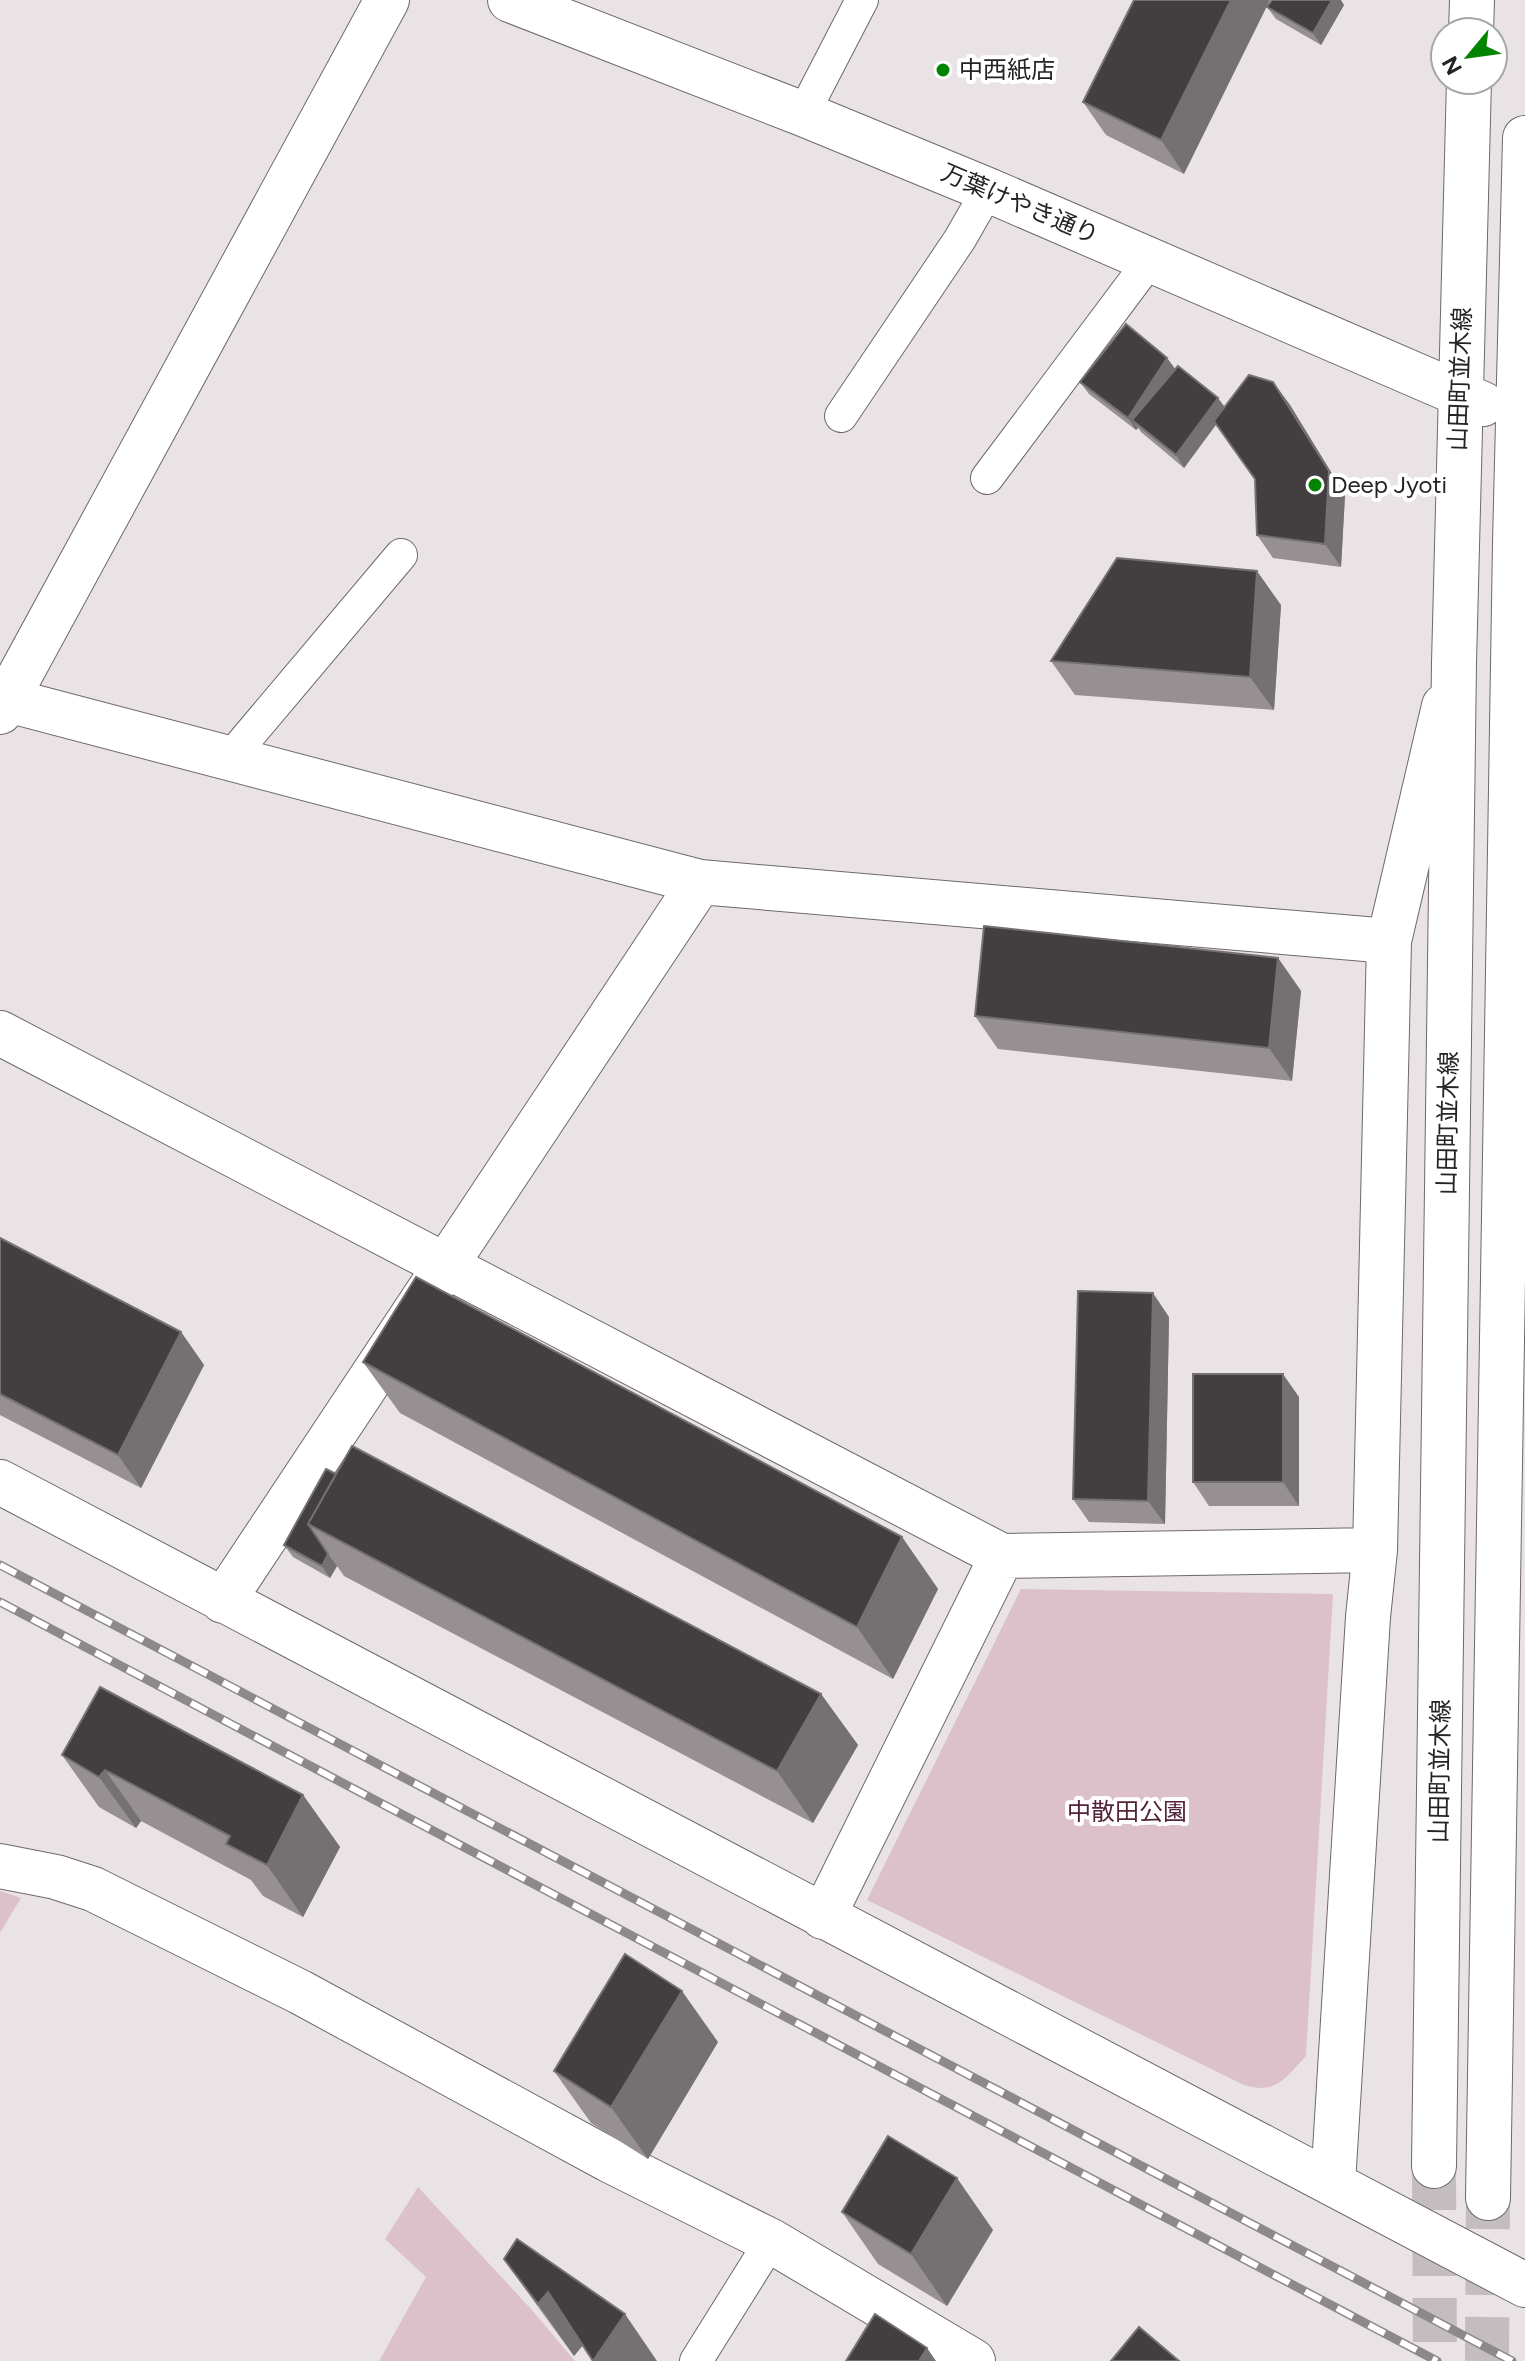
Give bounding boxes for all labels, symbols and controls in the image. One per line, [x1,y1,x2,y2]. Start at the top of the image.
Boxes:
north arrow [1429,16,1509,96]
text: N [1436,51,1468,79]
place label: 中西紙店 [959,55,1055,84]
marker: 中西紙店 [934,61,952,79]
street label: 万葉けやき通り [937,157,1103,250]
street label: 山田町並木線 [1442,307,1477,451]
place label: Deep Jyoti [1331,470,1447,499]
marker: Deep Jyoti [1306,476,1324,494]
street label: 山田町並木線 [1432,1051,1463,1195]
street label: 山田町並木線 [1424,1699,1455,1843]
park label: 中散田公園 [1067,1797,1187,1826]

